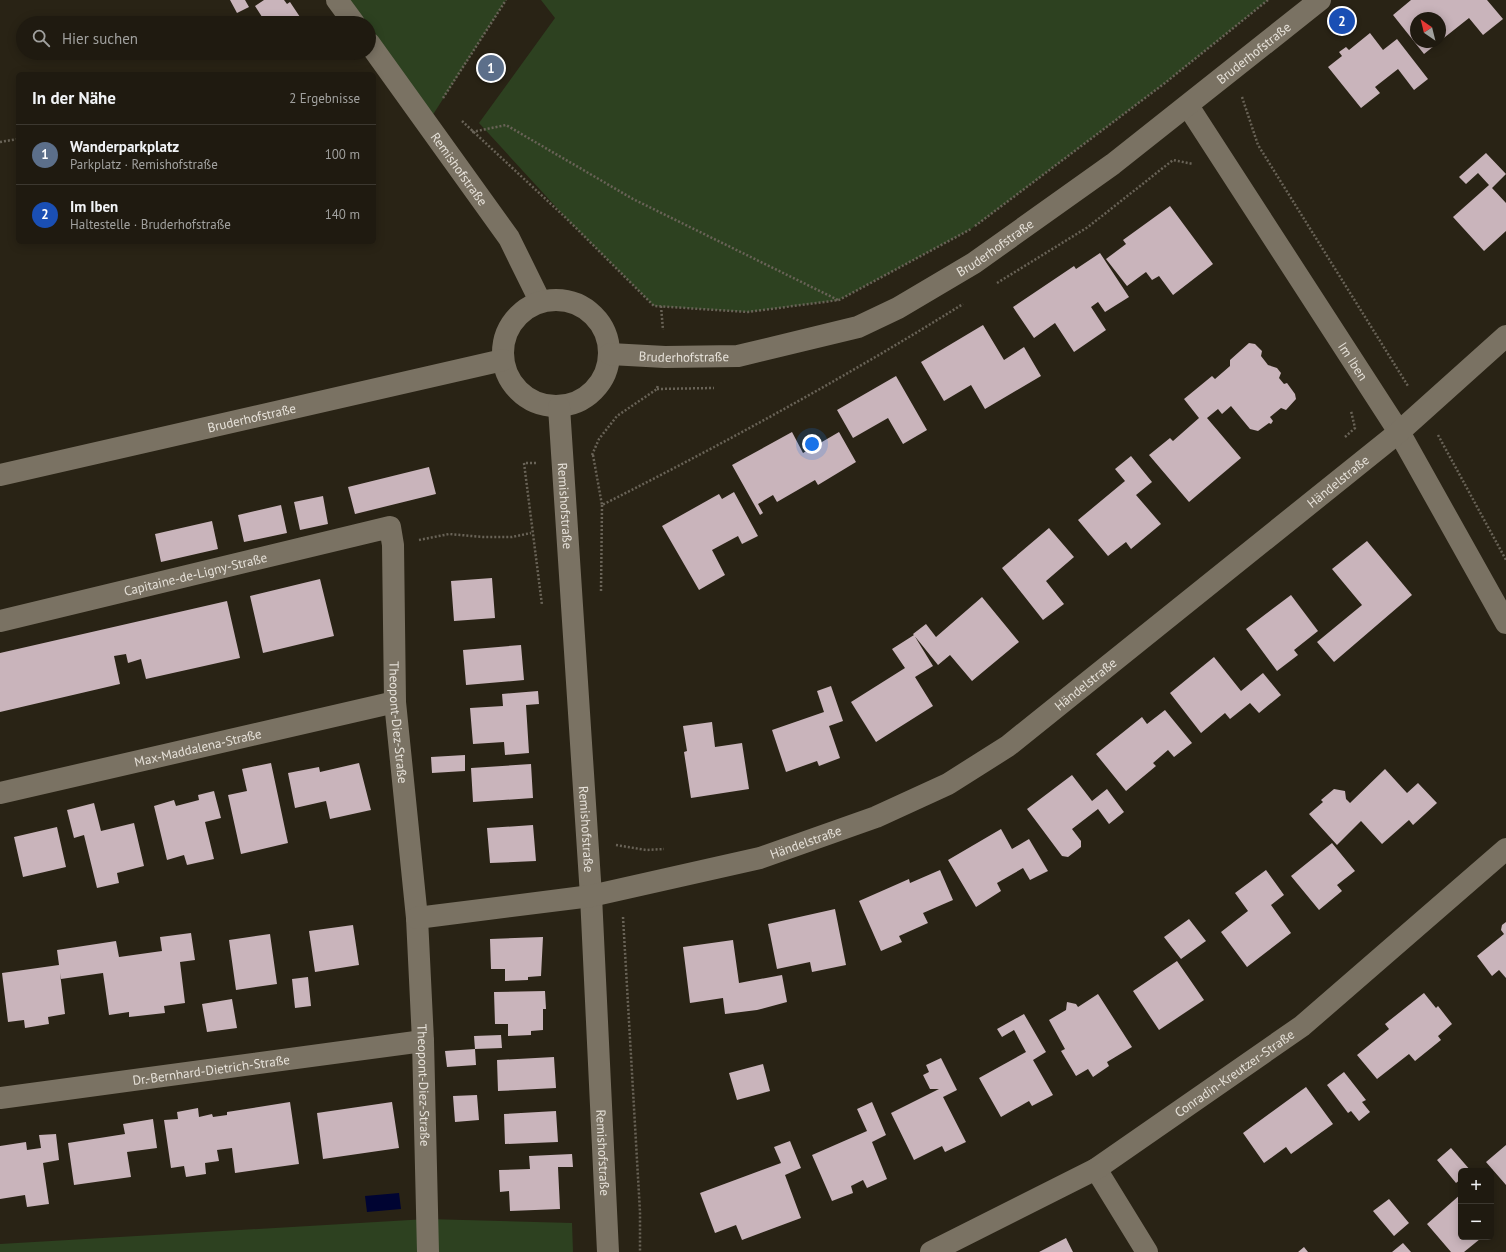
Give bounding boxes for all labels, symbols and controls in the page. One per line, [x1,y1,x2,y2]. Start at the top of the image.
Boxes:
pin: 2 [1329,6,1355,36]
north arrow [1410,12,1446,48]
search box [16,16,376,60]
street label: Bruderhofstraße [1213,18,1294,87]
icon: search [30,27,52,49]
text: Hier suchen [62,29,138,48]
pin: 1 [478,53,504,83]
text: In der Nähe [32,87,116,109]
text: 2 Ergebnisse [289,90,360,107]
street label: Remishofstraße [427,129,492,209]
text: Wanderparkplatz [70,137,179,156]
text: 1 [41,146,49,163]
text: 100 m [325,146,360,163]
text: Parkplatz · Remishofstraße [70,156,218,173]
text: Im Iben [70,197,118,216]
text: 2 [41,206,49,223]
text: 140 m [325,206,360,223]
street label: Bruderhofstraße [953,215,1037,280]
text: Haltestelle · Bruderhofstraße [70,216,231,233]
street label: Im Iben [1335,339,1372,384]
street label: Bruderhofstraße [638,347,729,366]
street label: Bruderhofstraße [206,399,297,436]
your location [802,434,822,454]
street label: Händelstraße [1303,451,1372,511]
street label: Remishofstraße [554,462,577,549]
street label: Capitaine-de-Ligny-Straße [122,548,269,599]
street label: Händelstraße [1051,654,1120,714]
street label: Theopont-Diez-Straße [386,661,412,784]
street label: Max-Maddalena-Straße [133,725,263,770]
street label: Remishofstraße [575,785,598,873]
street label: Händelstraße [768,821,844,862]
street label: Theopont-Diez-Straße [414,1024,434,1147]
street label: Conradin-Kreutzer-Straße [1171,1026,1297,1121]
street label: Dr.-Bernhard-Dietrich-Straße [131,1051,291,1089]
street label: Remishofstraße [593,1109,614,1196]
map controls [1458,1168,1494,1240]
button: + [1458,1168,1494,1204]
button: − [1458,1204,1494,1240]

